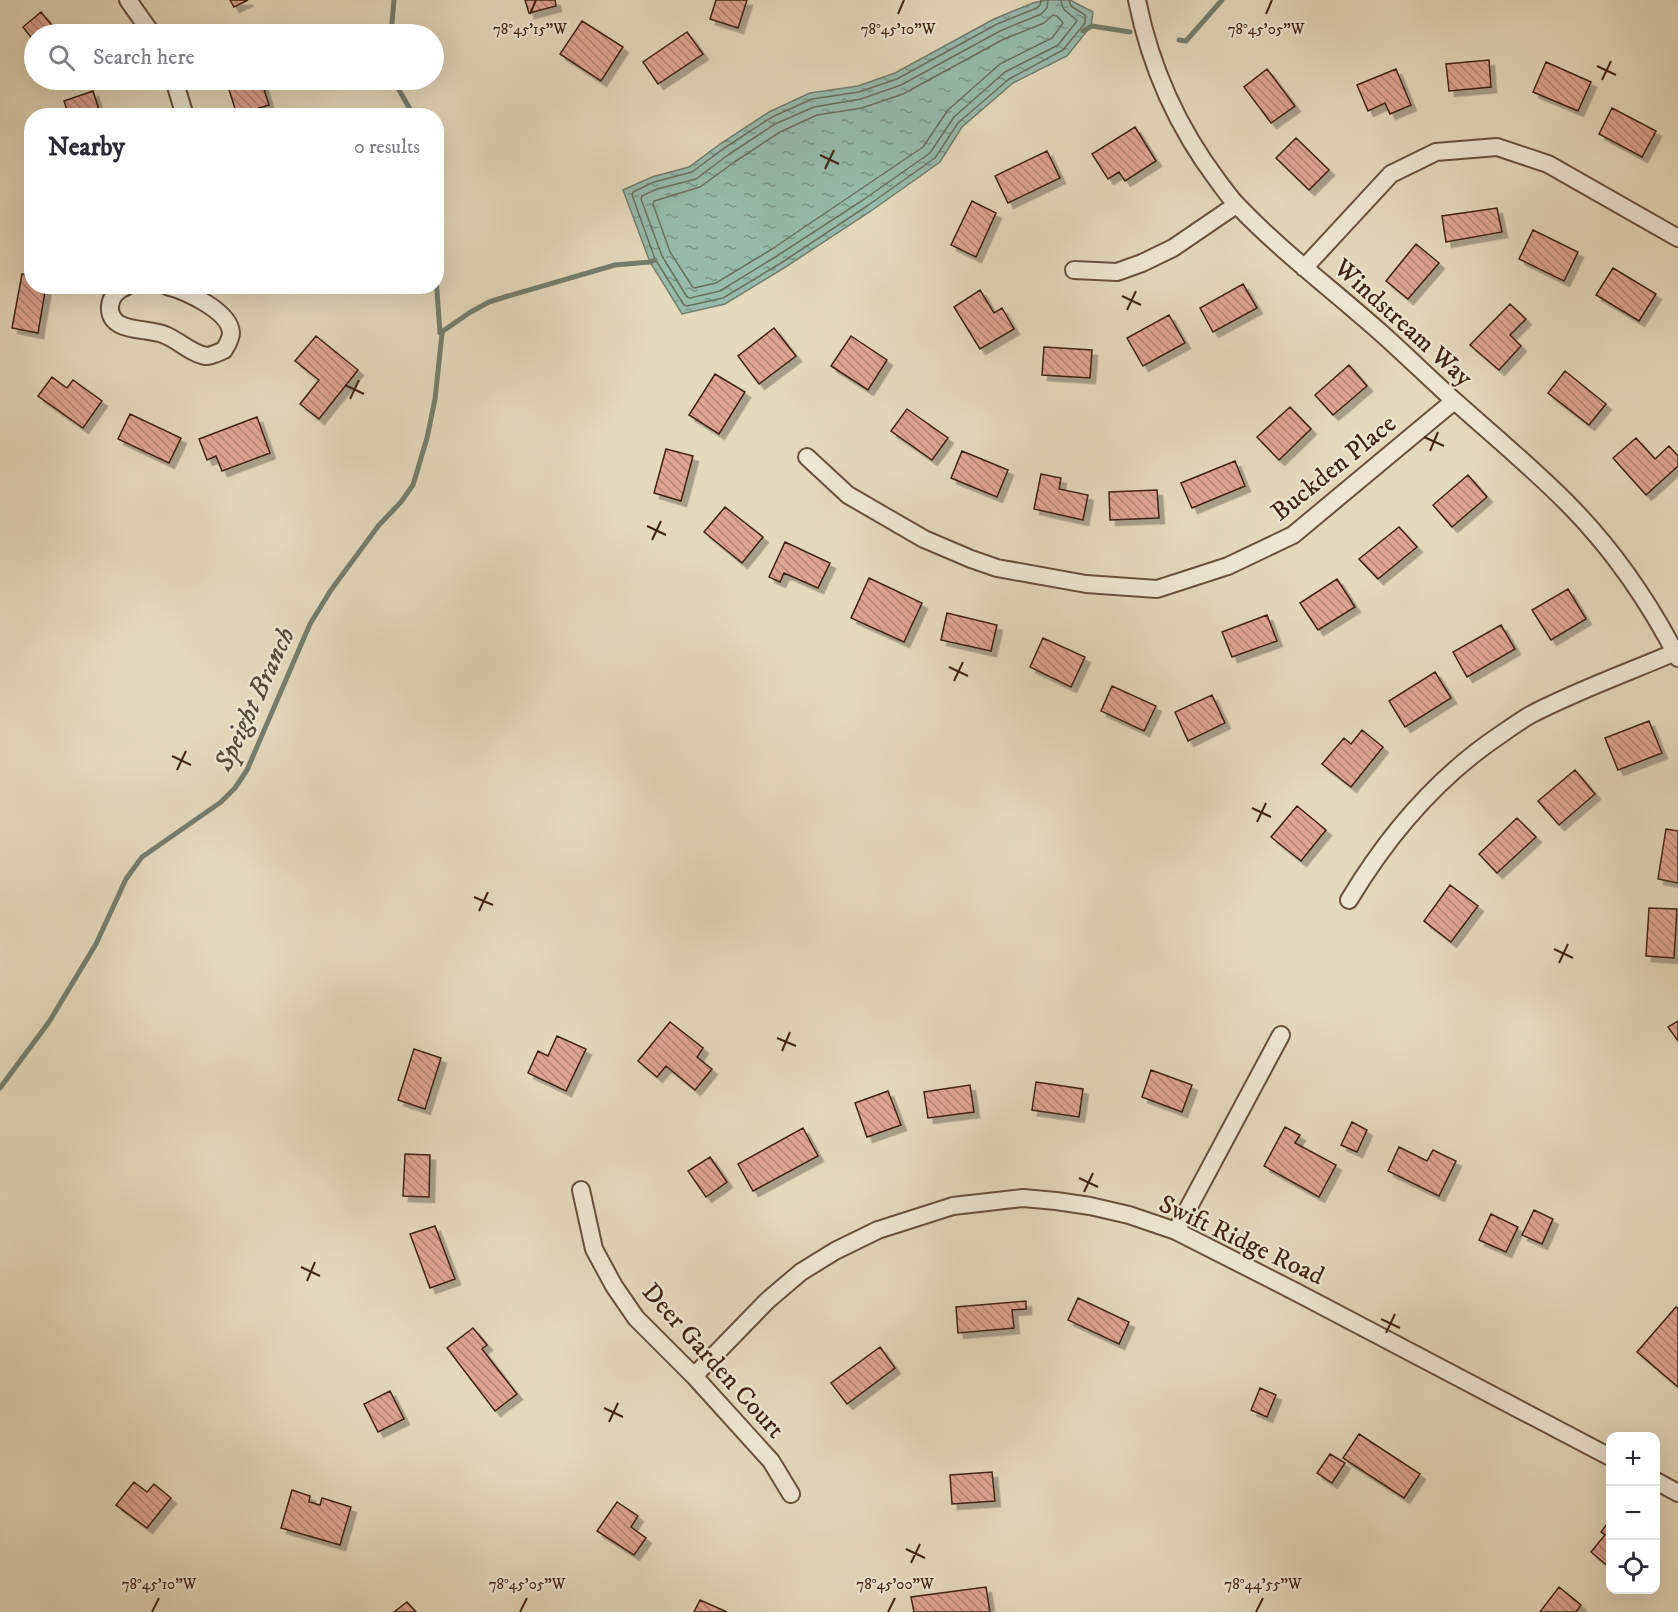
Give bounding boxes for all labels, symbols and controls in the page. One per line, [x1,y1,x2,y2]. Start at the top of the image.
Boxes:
text: 78°45'15"W [493,20,567,39]
text: 78°45'10"W [861,20,936,39]
text: 78°45'05"W [1228,20,1305,39]
search box [24,24,444,90]
icon: search [45,41,78,74]
text: Search here [93,44,195,71]
text: Nearby [48,131,125,164]
text: 0 results [354,135,420,160]
street label: Windstream Way [1326,251,1480,395]
street label: Buckden Place [1265,408,1403,529]
water label: Speight Branch [206,622,303,778]
street label: Swift Ridge Road [1153,1188,1329,1293]
street label: Deer Garden Court [634,1276,792,1446]
map controls [1606,1432,1660,1594]
button: + [1606,1432,1660,1486]
button: − [1606,1486,1660,1540]
button: locate [1606,1540,1660,1594]
text: 78°45'10"W [122,1575,197,1594]
text: 78°45'05"W [489,1575,566,1594]
text: 78°45'00"W [856,1575,934,1594]
text: 78°44'55"W [1224,1575,1302,1594]

